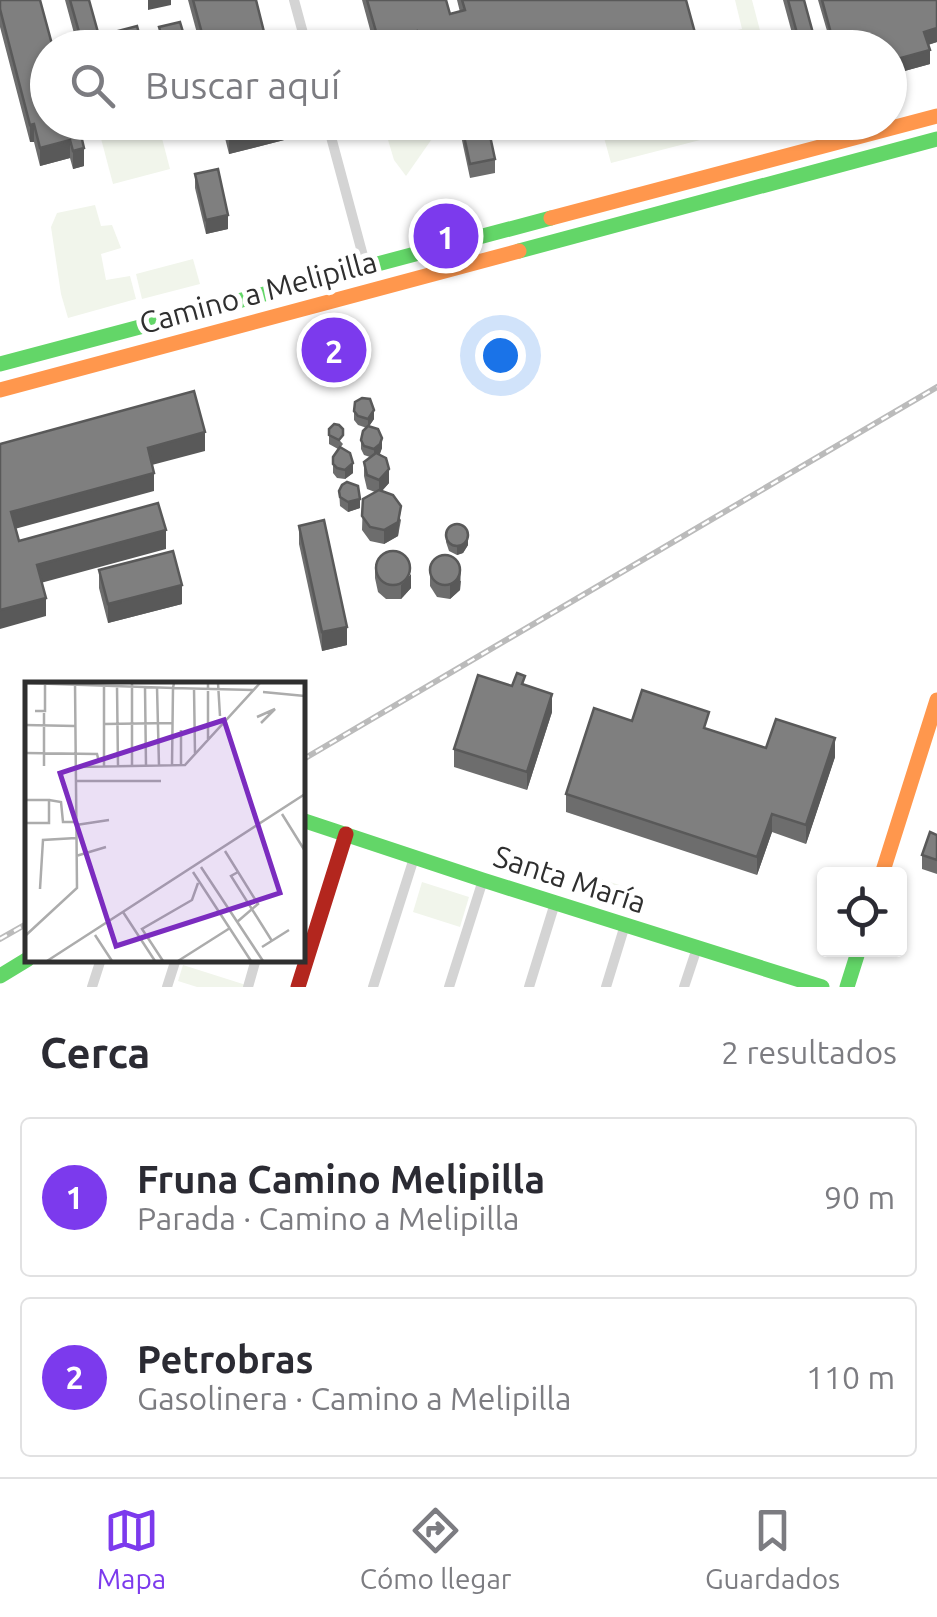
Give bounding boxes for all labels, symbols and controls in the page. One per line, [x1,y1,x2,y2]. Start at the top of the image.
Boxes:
search box [30,30,907,140]
icon: search [65,58,120,113]
text: Buscar aquí [145,64,340,106]
pin: 1 [414,198,478,274]
street label: Camino a Melipilla [135,244,381,340]
pin: 2 [302,312,366,388]
your location [475,330,526,381]
inset map [25,682,305,962]
street label: Santa María [490,838,650,920]
map controls [817,867,907,957]
button: locate [817,867,907,957]
text: Cerca [40,1029,150,1076]
text: 2 resultados [721,1034,897,1070]
text: Fruna Camino Melipilla [137,1158,545,1200]
text: 1 [65,1179,84,1215]
text: 90 m [824,1179,895,1215]
text: Parada · Camino a Melipilla [137,1200,520,1236]
text: Petrobras [137,1338,314,1380]
text: 2 [65,1359,84,1395]
text: 110 m [806,1359,895,1395]
text: Gasolinera · Camino a Melipilla [137,1380,571,1416]
tab: Mapa [97,1503,166,1594]
tab: Cómo llegar [360,1503,511,1594]
tab: Guardados [705,1503,840,1594]

